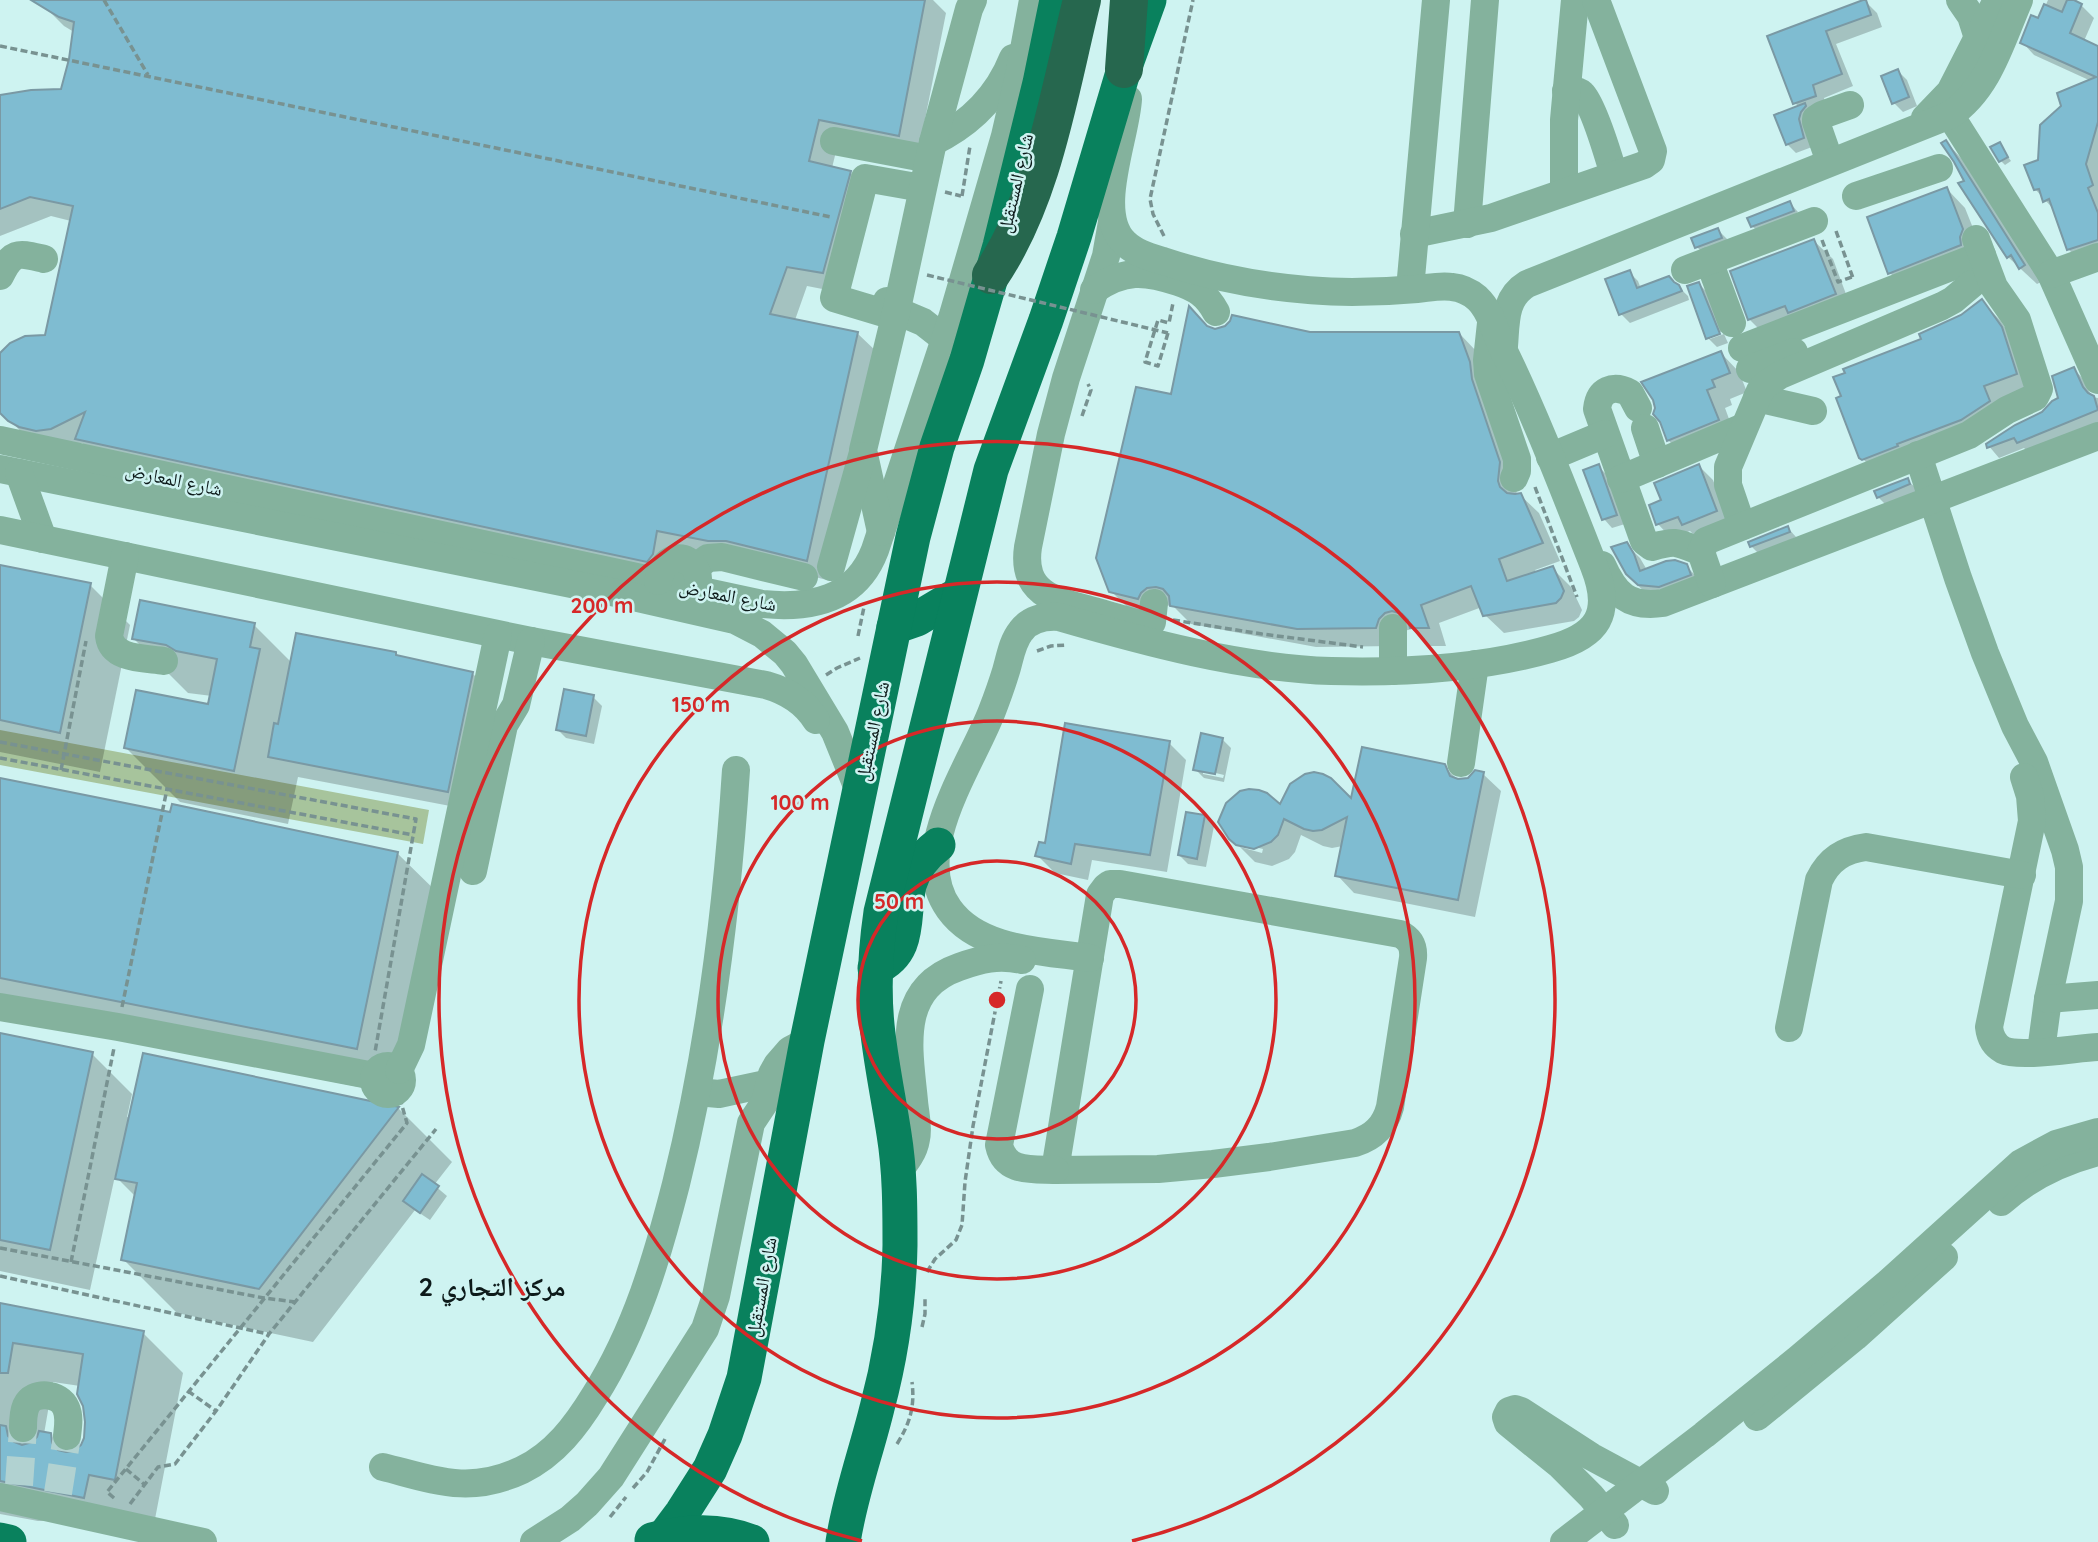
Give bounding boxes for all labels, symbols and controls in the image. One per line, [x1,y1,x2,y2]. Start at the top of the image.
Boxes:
street label: شارع المستقبل [992,131,1038,235]
street label: شارع المعارض [123,457,225,501]
street label: شارع المعارض [677,574,779,616]
text: 200 m [571,592,633,618]
street label: شارع المستقبل [850,679,894,783]
text: 150 m [672,691,730,717]
text: 100 m [770,789,830,815]
text: 50 m [874,888,924,914]
centre of rings [985,988,1009,1012]
street label: شارع المستقبل [740,1235,782,1339]
district label: مركز التجاري 2 [418,1270,566,1307]

